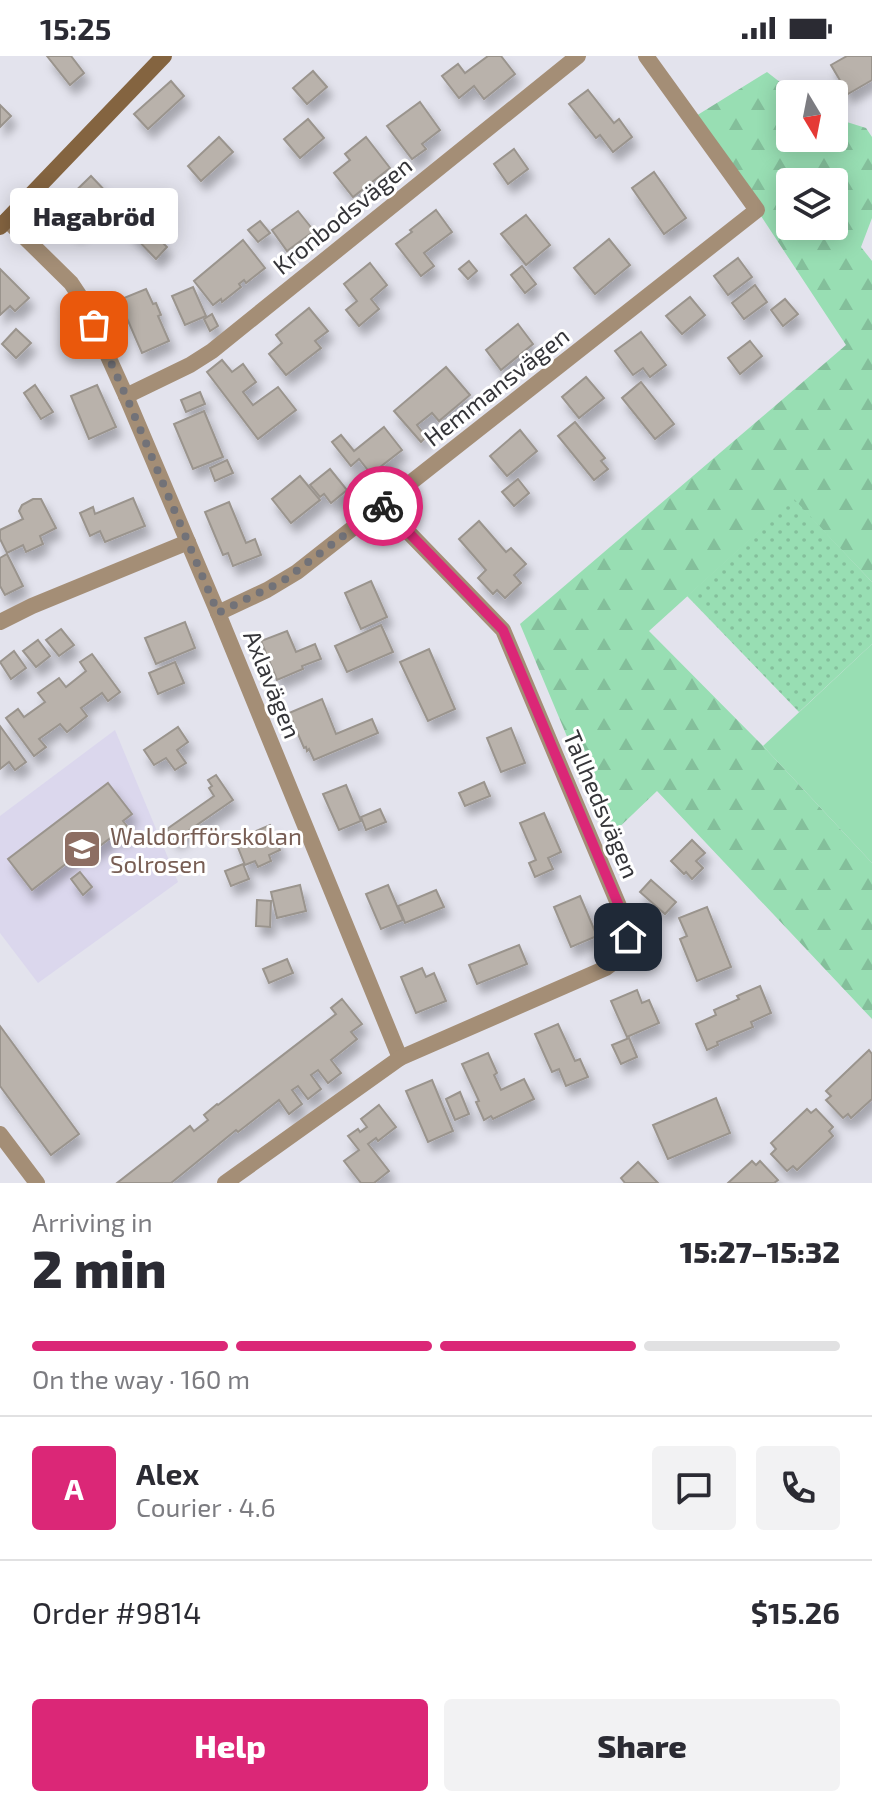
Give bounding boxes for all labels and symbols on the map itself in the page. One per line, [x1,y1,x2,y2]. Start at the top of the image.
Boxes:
north arrow [776,80,848,152]
street label: Kronbodsvägen [267,150,417,280]
callout: Hagabröd [10,189,178,245]
pin [60,291,128,359]
street label: Hemmansvägen [418,320,574,452]
courier [343,466,423,546]
street label: Axlavägen [238,626,308,742]
street label: Tallhedsvägen [558,726,646,882]
place label: Waldorfförskolan Solrosen [110,821,302,878]
school or university icon: Waldorfförskolan Solrosen [61,828,103,870]
pin [594,903,662,971]

